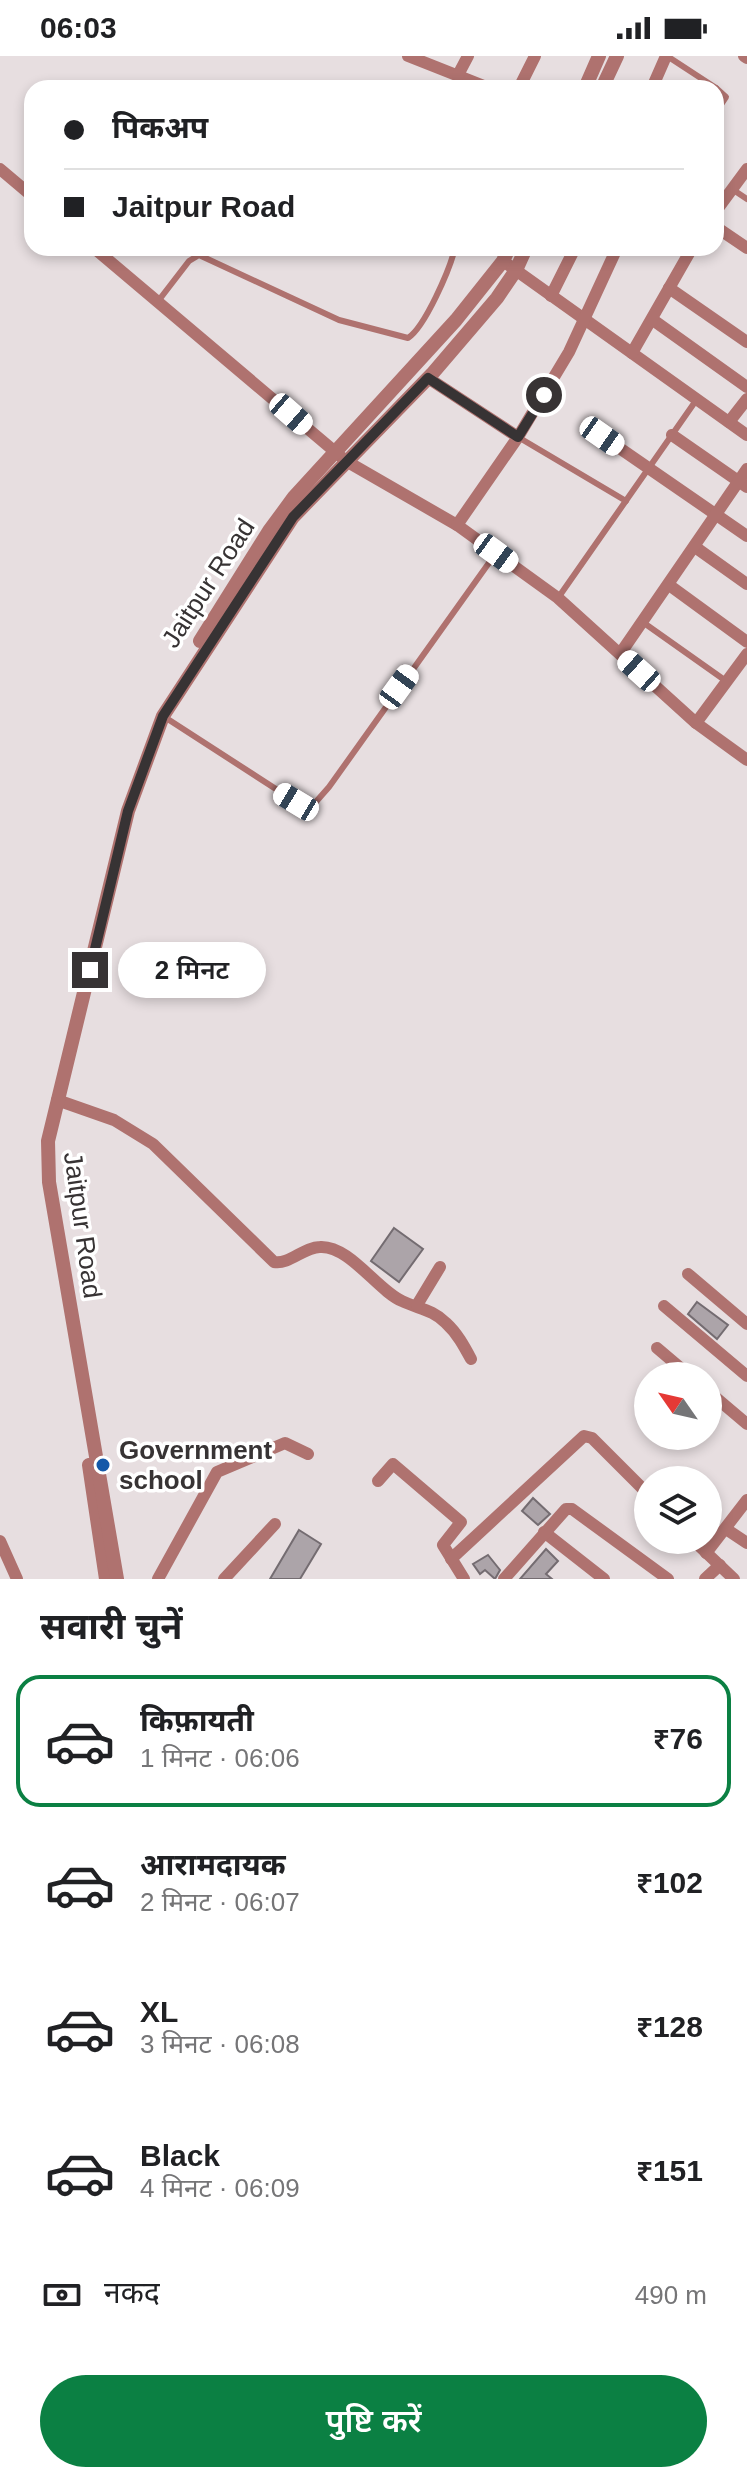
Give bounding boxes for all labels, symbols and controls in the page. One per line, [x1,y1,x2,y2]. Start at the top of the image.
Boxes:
text: 06:03 [40,11,117,44]
text: पिकअप [112,111,208,144]
text: Jaitpur Road [112,190,295,223]
route start [526,377,562,413]
car [265,389,317,439]
car [575,412,629,460]
street label: Jaitpur Road [155,513,261,653]
car [470,529,522,577]
car [613,646,665,696]
car [375,661,423,713]
car [269,779,323,825]
callout: 2 मिनट [118,942,266,998]
route end [72,952,108,988]
text: 2 मिनट [155,955,229,985]
street label: Jaitpur Road [58,1150,108,1300]
north arrow [634,1362,722,1450]
map controls [634,1362,722,1554]
place label: Government school [119,1435,272,1495]
marker: Government school [94,1456,112,1474]
button: layers [634,1466,722,1554]
text: सवारी चुनें [40,1606,182,1647]
text: किफ़ायती [140,1704,254,1737]
icon: car [44,1705,116,1777]
text: ₹76 [653,1722,703,1755]
text: 1 मिनट · 06:06 [140,1743,300,1773]
text: आरामदायक [140,1848,286,1881]
icon: car [44,1849,116,1921]
text: ₹102 [636,1866,703,1899]
text: 2 मिनट · 06:07 [140,1887,300,1917]
icon: car [44,1993,116,2065]
text: XL [140,1995,178,2028]
text: ₹128 [636,2010,703,2043]
text: 3 मिनट · 06:08 [140,2029,300,2059]
icon: car [44,2137,116,2209]
text: Black [140,2139,220,2172]
text: ₹151 [636,2154,703,2187]
text: 4 मिनट · 06:09 [140,2173,300,2203]
icon: cash [40,2273,84,2317]
text: नकद [104,2276,160,2309]
text: 490 m [635,2280,707,2310]
button: पुष्टि करें [40,2375,707,2467]

